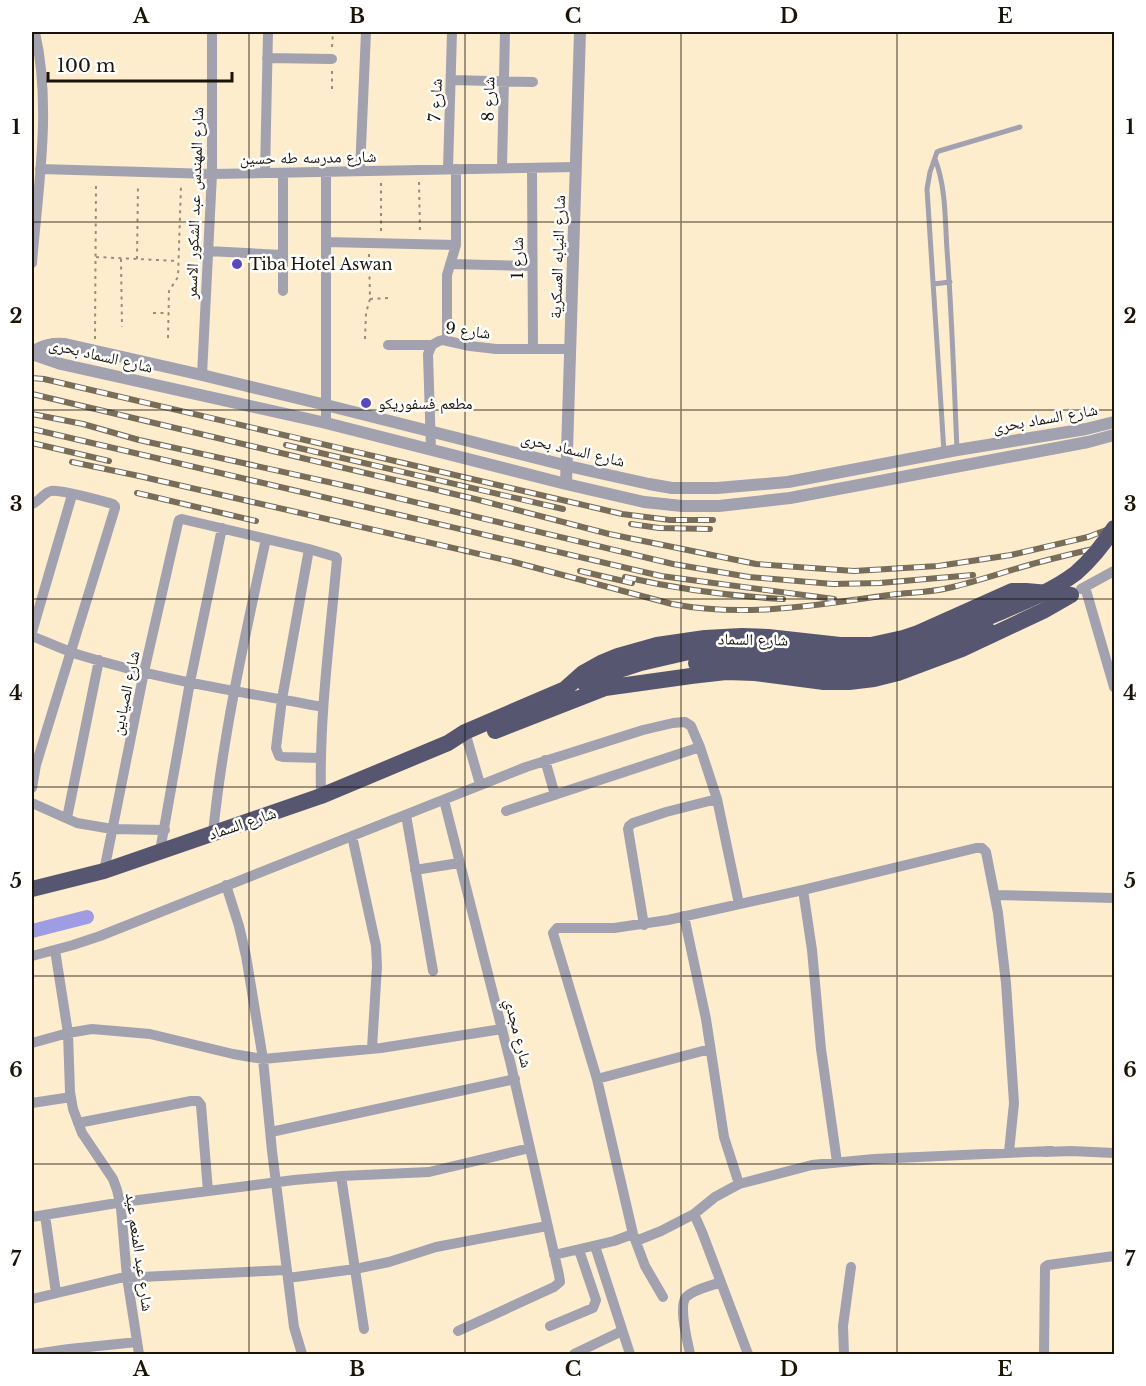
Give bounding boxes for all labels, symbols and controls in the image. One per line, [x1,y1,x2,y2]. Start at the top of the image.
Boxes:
text: A [132,4,150,28]
text: B [349,4,365,28]
text: C [565,4,581,28]
text: D [780,4,798,28]
text: E [997,4,1013,28]
scale bar [48,45,232,83]
text: 100 m [57,55,115,77]
street label: شارع 8 [478,76,499,122]
street label: شارع 7 [424,78,447,122]
street label: شارع المهندس عبد الشكور الاسمر [181,107,208,300]
text: 1 [12,115,21,139]
text: 1 [1126,115,1135,139]
street label: شارع مدرسه طه حسين [239,146,377,169]
street label: شارع النيابه العسكرية [545,195,570,319]
street label: شارع 1 [507,237,528,279]
place label: Tiba Hotel Aswan [249,254,393,274]
marker: Tiba Hotel Aswan [230,257,244,271]
text: 2 [9,304,23,328]
text: 2 [1123,304,1137,328]
street label: شارع 9 [444,317,492,344]
street label: شارع السماد بحرى [47,333,155,378]
place label: مطعم فسفوريكو [378,393,473,414]
marker: مطعم فسفوريكو [359,396,373,410]
street label: شارع السماد بحرى [991,399,1099,438]
street label: شارع السماد بحرى [519,427,627,472]
text: 3 [10,492,22,516]
text: 3 [1124,492,1136,516]
street label: شارع السماد [718,628,788,651]
street label: شارع الصيادين [106,649,145,737]
text: 4 [9,681,23,705]
text: 4 [1123,681,1137,705]
street label: شارع السماد [206,802,279,845]
text: 5 [10,869,22,893]
text: 5 [1124,869,1136,893]
street label: شارع مجدي [498,996,537,1070]
text: 6 [9,1058,23,1082]
text: 6 [1123,1058,1137,1082]
street label: شارع عبد المنعم عيد [121,1191,158,1313]
text: 7 [11,1247,22,1271]
text: 7 [1125,1247,1136,1271]
text: A [132,1357,150,1381]
text: B [349,1357,365,1381]
text: C [565,1357,581,1381]
text: D [780,1357,798,1381]
text: E [997,1357,1013,1381]

